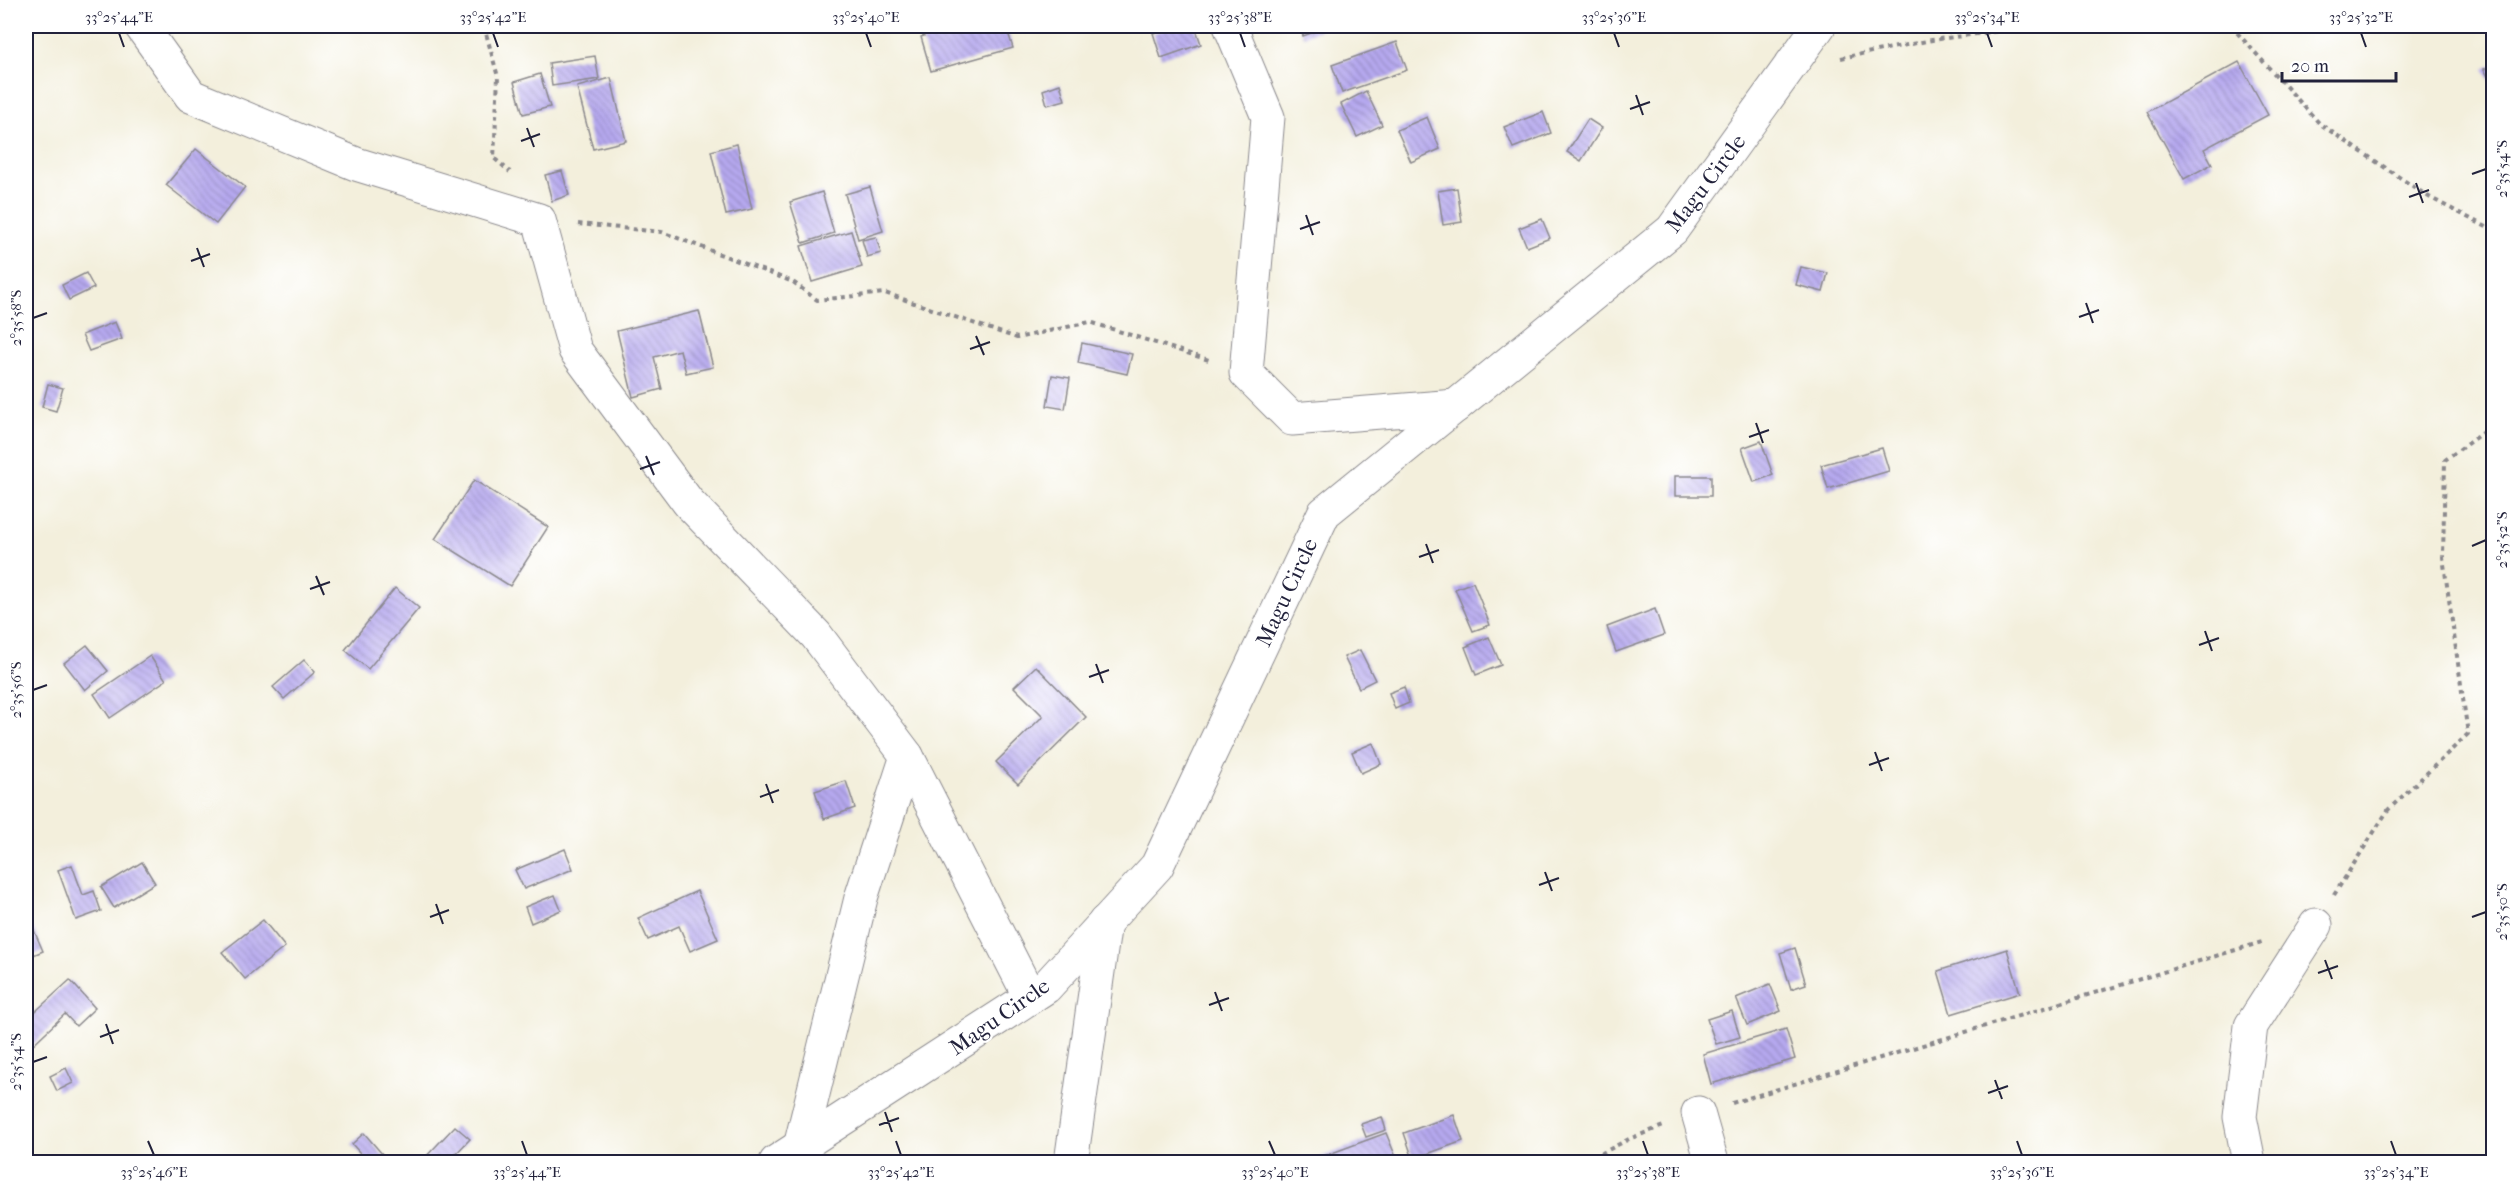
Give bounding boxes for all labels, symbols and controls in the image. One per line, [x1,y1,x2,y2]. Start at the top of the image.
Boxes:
text: 33°25'44"E [85,8,153,26]
text: 33°25'42"E [460,8,526,26]
text: 33°25'40"E [832,8,900,26]
text: 33°25'38"E [1208,8,1272,26]
text: 33°25'36"E [1582,8,1646,26]
text: 33°25'34"E [1954,8,2020,26]
text: 33°25'32"E [2329,8,2393,26]
scale bar [2282,45,2396,83]
text: 20 m [2291,56,2329,77]
street label: Magu Circle [1660,129,1751,238]
text: 2°35'54"S [2493,140,2511,198]
text: 2°35'58"S [7,289,25,346]
text: 2°35'52"S [2493,511,2511,568]
street label: Magu Circle [1251,534,1323,651]
text: 2°35'56"S [7,661,25,719]
text: 2°35'50"S [2493,883,2511,941]
street label: Magu Circle [944,973,1055,1061]
text: 2°35'54"S [7,1033,25,1091]
text: 33°25'46"E [120,1163,188,1181]
text: 33°25'44"E [493,1163,561,1181]
text: 33°25'42"E [868,1163,934,1181]
text: 33°25'40"E [1241,1163,1309,1181]
text: 33°25'38"E [1616,1163,1680,1181]
text: 33°25'36"E [1990,1163,2054,1181]
text: 33°25'34"E [2363,1163,2429,1181]

